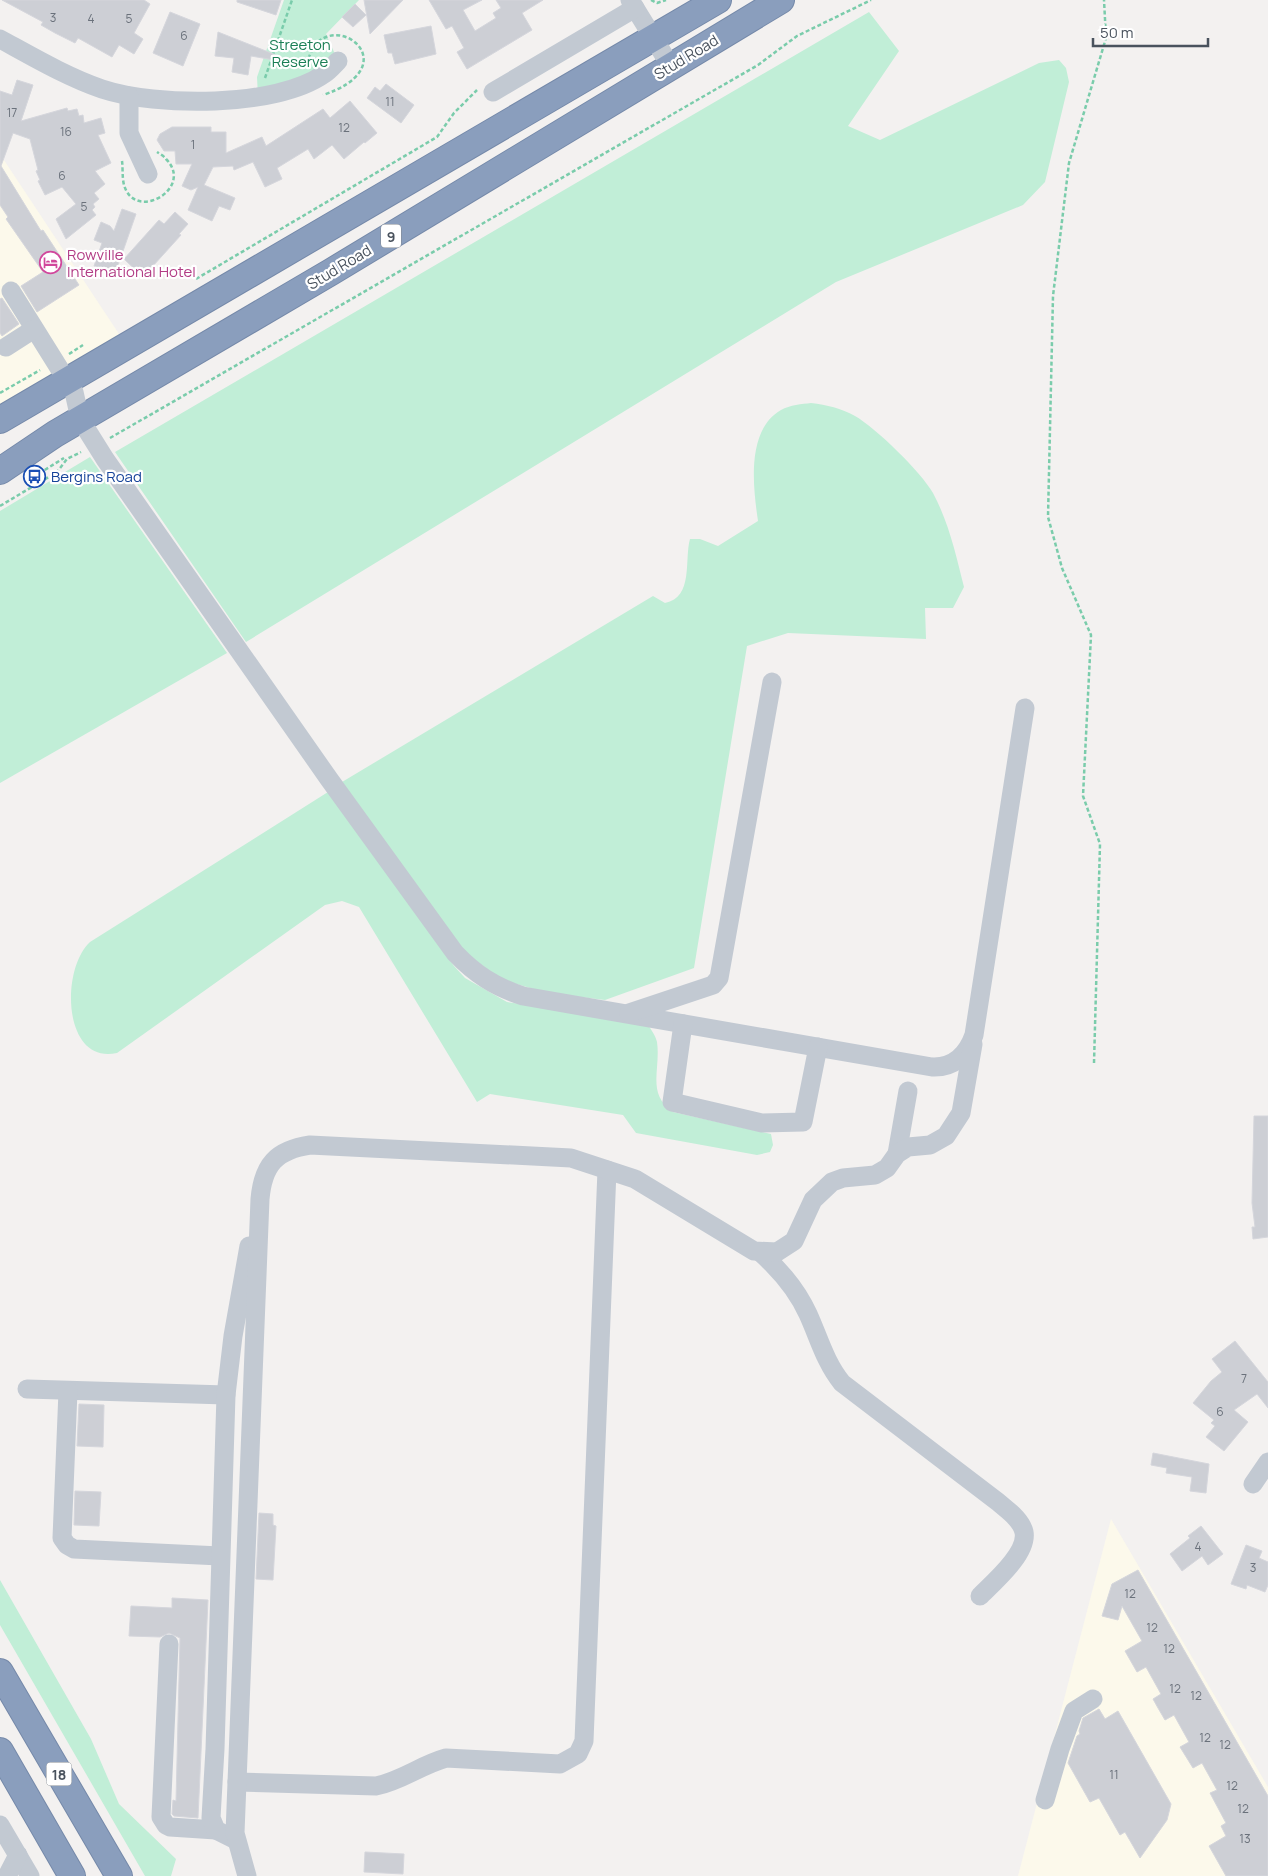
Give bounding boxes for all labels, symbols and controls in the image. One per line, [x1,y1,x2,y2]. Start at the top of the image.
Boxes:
house number: 3 [50,9,56,26]
house number: 4 [87,10,95,27]
house number: 5 [126,10,133,27]
scale bar [1093,15,1208,47]
text: 50 m [1100,22,1134,43]
house number: 6 [180,27,188,44]
street label: Stud Road [650,30,722,84]
park label: Streeton Reserve [269,34,331,72]
house number: 11 [385,93,395,110]
house number: 17 [7,104,17,121]
house number: 12 [338,119,350,136]
house number: 16 [60,123,72,140]
house number: 1 [191,136,195,153]
house number: 6 [58,167,66,184]
house number: 5 [81,198,88,215]
road number: 9 [381,225,401,248]
street label: Stud Road [303,240,375,294]
place label: Rowville International Hotel [67,244,196,282]
hotel icon: Rowville International Hotel [39,251,63,275]
bus stop icon: Bergins Road [23,464,47,488]
place label: Bergins Road [51,466,142,487]
house number: 7 [1241,1370,1247,1387]
house number: 6 [1216,1403,1224,1420]
house number: 4 [1194,1538,1202,1555]
house number: 3 [1250,1559,1256,1576]
house number: 12 [1124,1585,1136,1602]
house number: 12 [1146,1619,1158,1636]
house number: 12 [1163,1640,1175,1657]
house number: 12 [1169,1680,1181,1697]
house number: 12 [1190,1687,1202,1704]
house number: 12 [1199,1729,1211,1746]
house number: 12 [1219,1736,1231,1753]
road number: 18 [46,1762,72,1786]
house number: 11 [1109,1766,1119,1783]
house number: 12 [1226,1777,1238,1794]
house number: 12 [1237,1800,1249,1817]
house number: 13 [1239,1830,1251,1847]

